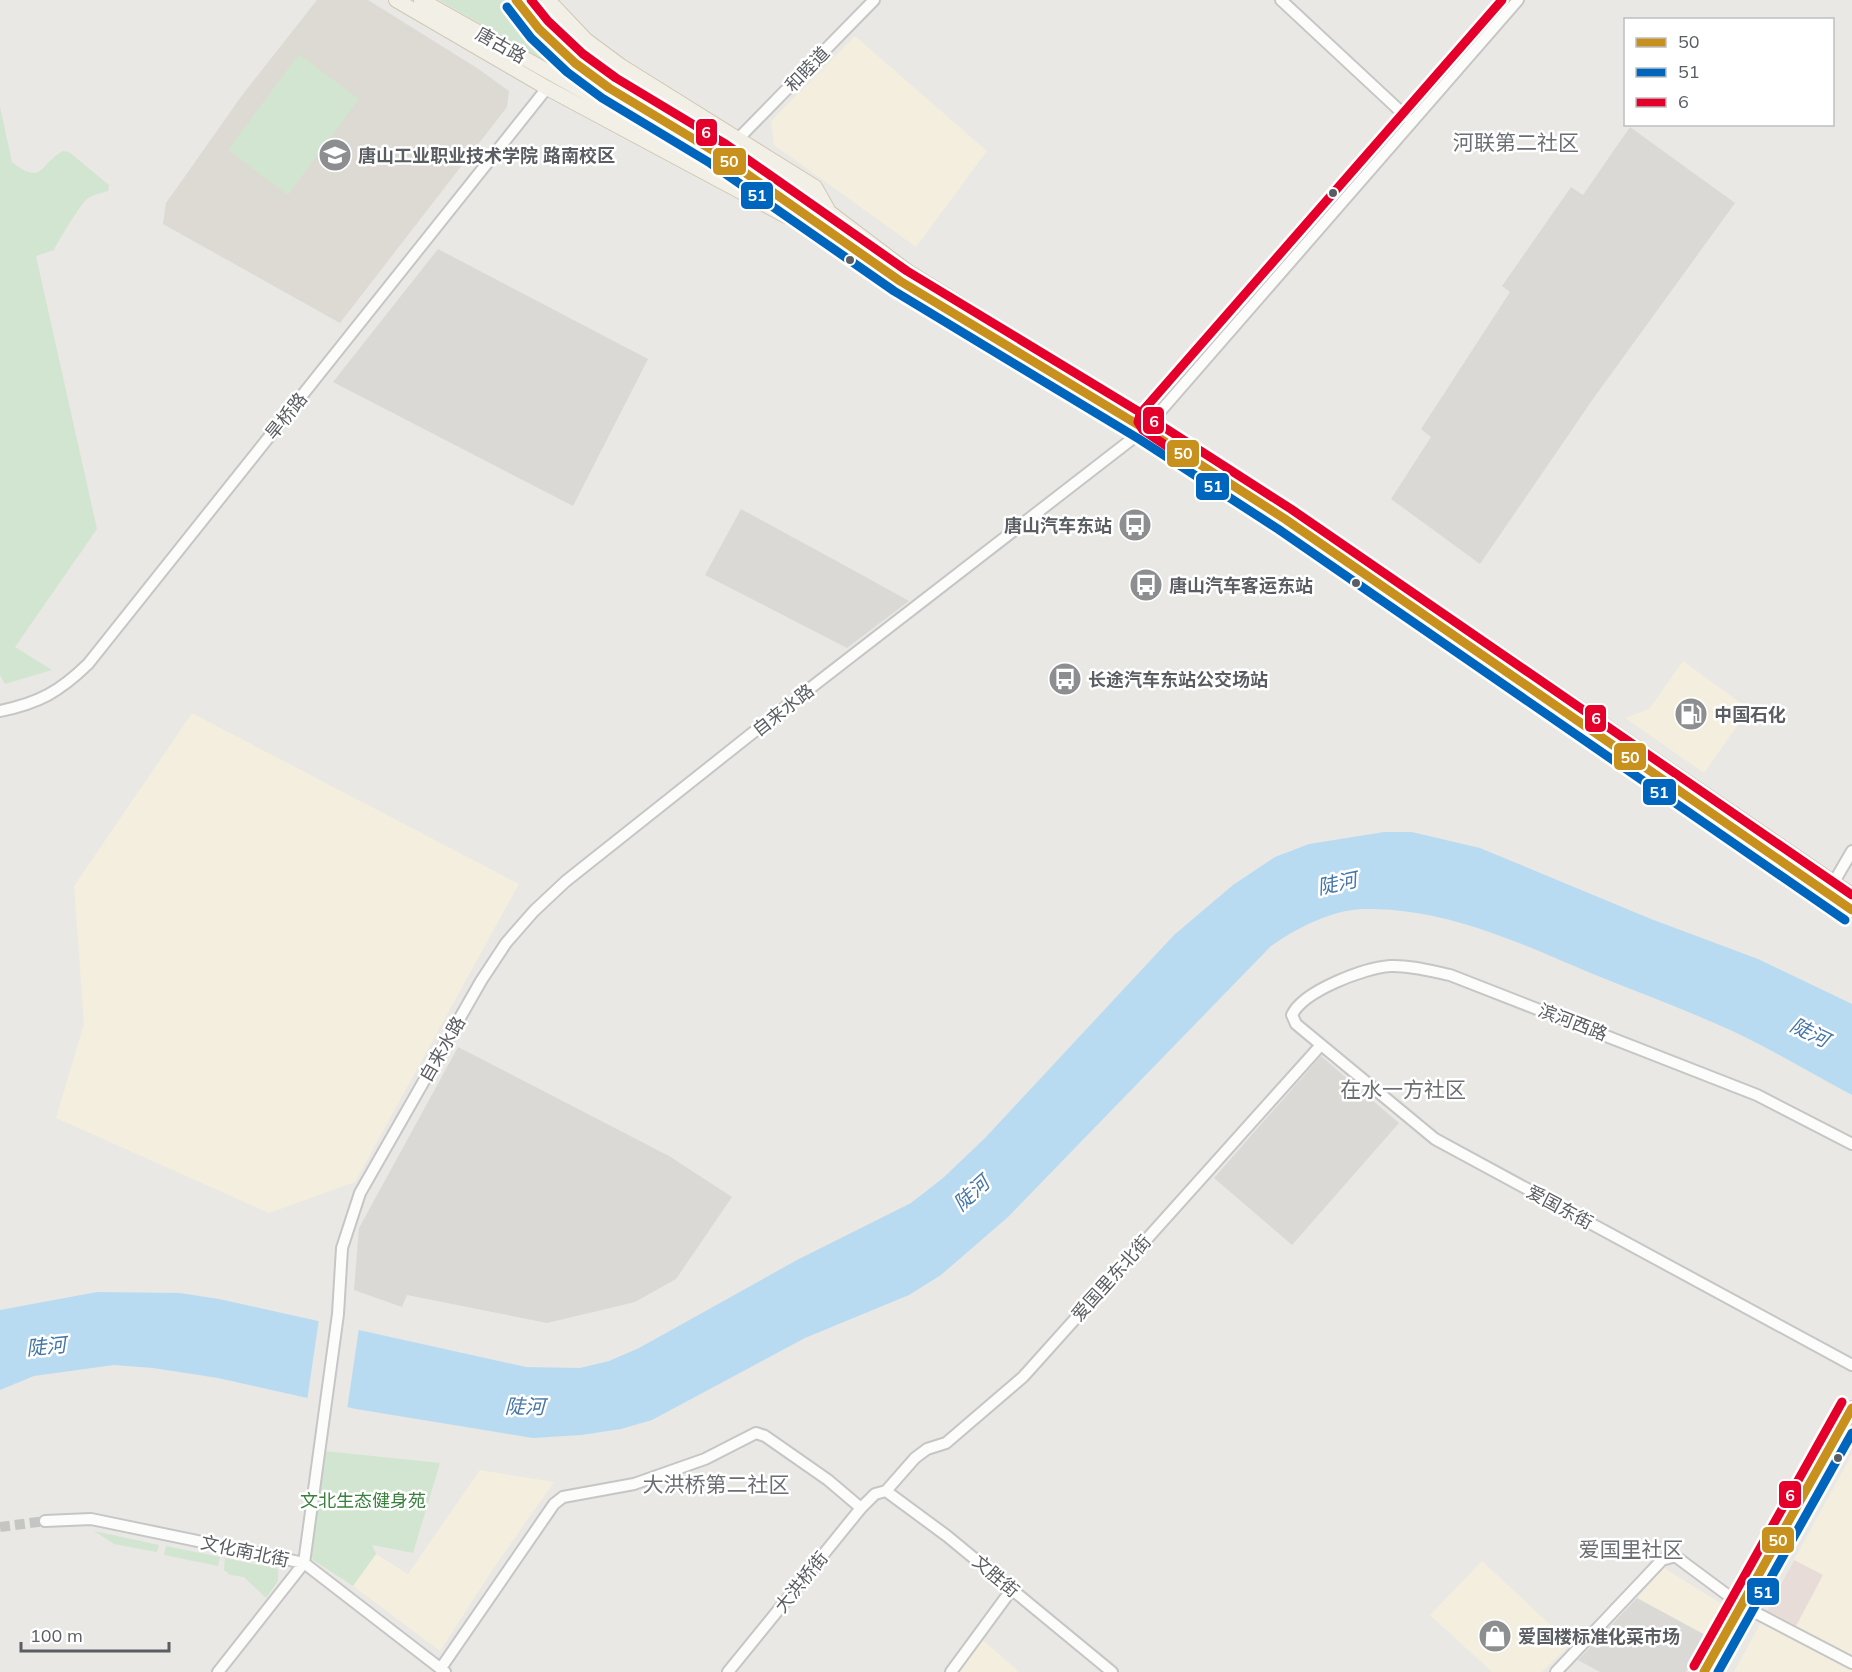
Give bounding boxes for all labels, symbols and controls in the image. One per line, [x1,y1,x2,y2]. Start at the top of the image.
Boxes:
legend [1624,18,1834,126]
street label: 唐古路 [472,22,530,68]
text: 50 [1678,30,1700,53]
street label: 和睦道 [780,42,834,96]
text: 51 [1678,60,1700,83]
text: 6 [1678,90,1689,113]
line badge: 6 [695,118,718,147]
text: 6 [701,122,711,142]
district label: 河联第二社区 [1453,129,1579,155]
school or university icon: 唐山工业职业技术学院 路南校区 [317,137,353,173]
place label: 唐山工业职业技术学院 路南校区 [358,144,615,167]
line badge: 50 [712,147,747,176]
text: 50 [719,151,739,171]
line badge: 51 [740,181,774,210]
text: 51 [747,185,767,205]
unlabelled marker [1327,187,1339,199]
unlabelled marker [844,254,856,266]
street label: 旱桥路 [260,388,312,444]
line badge: 6 [1142,406,1165,435]
text: 6 [1149,411,1159,431]
line badge: 50 [1166,439,1200,468]
text: 50 [1173,443,1193,463]
line badge: 51 [1195,472,1230,501]
text: 51 [1203,476,1223,496]
bus stop icon: 唐山汽车东站 [1117,507,1153,543]
place label: 唐山汽车东站 [1004,514,1112,537]
bus stop icon: 唐山汽车客运东站 [1128,567,1164,603]
place label: 唐山汽车客运东站 [1169,574,1313,597]
unlabelled marker [1350,577,1362,589]
bus stop icon: 长途汽车东站公交场站 [1047,661,1083,697]
place label: 长途汽车东站公交场站 [1088,668,1268,691]
street label: 自来水路 [748,679,818,741]
fuel station icon: 中国石化 [1673,696,1709,732]
place label: 中国石化 [1714,703,1786,726]
line badge: 6 [1584,704,1607,733]
text: 6 [1591,708,1601,728]
line badge: 50 [1613,742,1647,771]
text: 50 [1620,747,1640,767]
line badge: 51 [1642,778,1677,806]
text: 51 [1649,782,1669,802]
water label: 陡河 [1315,866,1363,899]
street label: 滨河西路 [1535,998,1611,1046]
street label: 自来水路 [414,1012,470,1086]
water label: 陡河 [1787,1012,1837,1054]
district label: 在水一方社区 [1340,1076,1466,1102]
water label: 陡河 [948,1168,997,1216]
street label: 爱国东街 [1523,1180,1597,1234]
street label: 爱国里东北街 [1066,1230,1156,1326]
water label: 陡河 [25,1331,71,1361]
water label: 陡河 [505,1393,549,1419]
unlabelled marker [1832,1452,1844,1464]
district label: 大洪桥第二社区 [643,1471,790,1497]
line badge: 6 [1778,1480,1802,1509]
text: 6 [1785,1485,1795,1505]
park label: 文北生态健身苑 [300,1489,426,1512]
line badge: 50 [1761,1526,1795,1554]
street label: 文化南北街 [199,1530,291,1572]
text: 50 [1768,1530,1788,1550]
district label: 爱国里社区 [1579,1536,1684,1562]
street label: 大洪桥街 [769,1547,833,1617]
street label: 文胜街 [968,1550,1024,1602]
line badge: 51 [1746,1577,1780,1606]
text: 51 [1753,1582,1773,1602]
scale bar [21,1615,170,1653]
shop icon: 爱国楼标准化菜市场 [1477,1618,1513,1654]
text: 100 m [30,1624,83,1647]
place label: 爱国楼标准化菜市场 [1518,1625,1680,1648]

